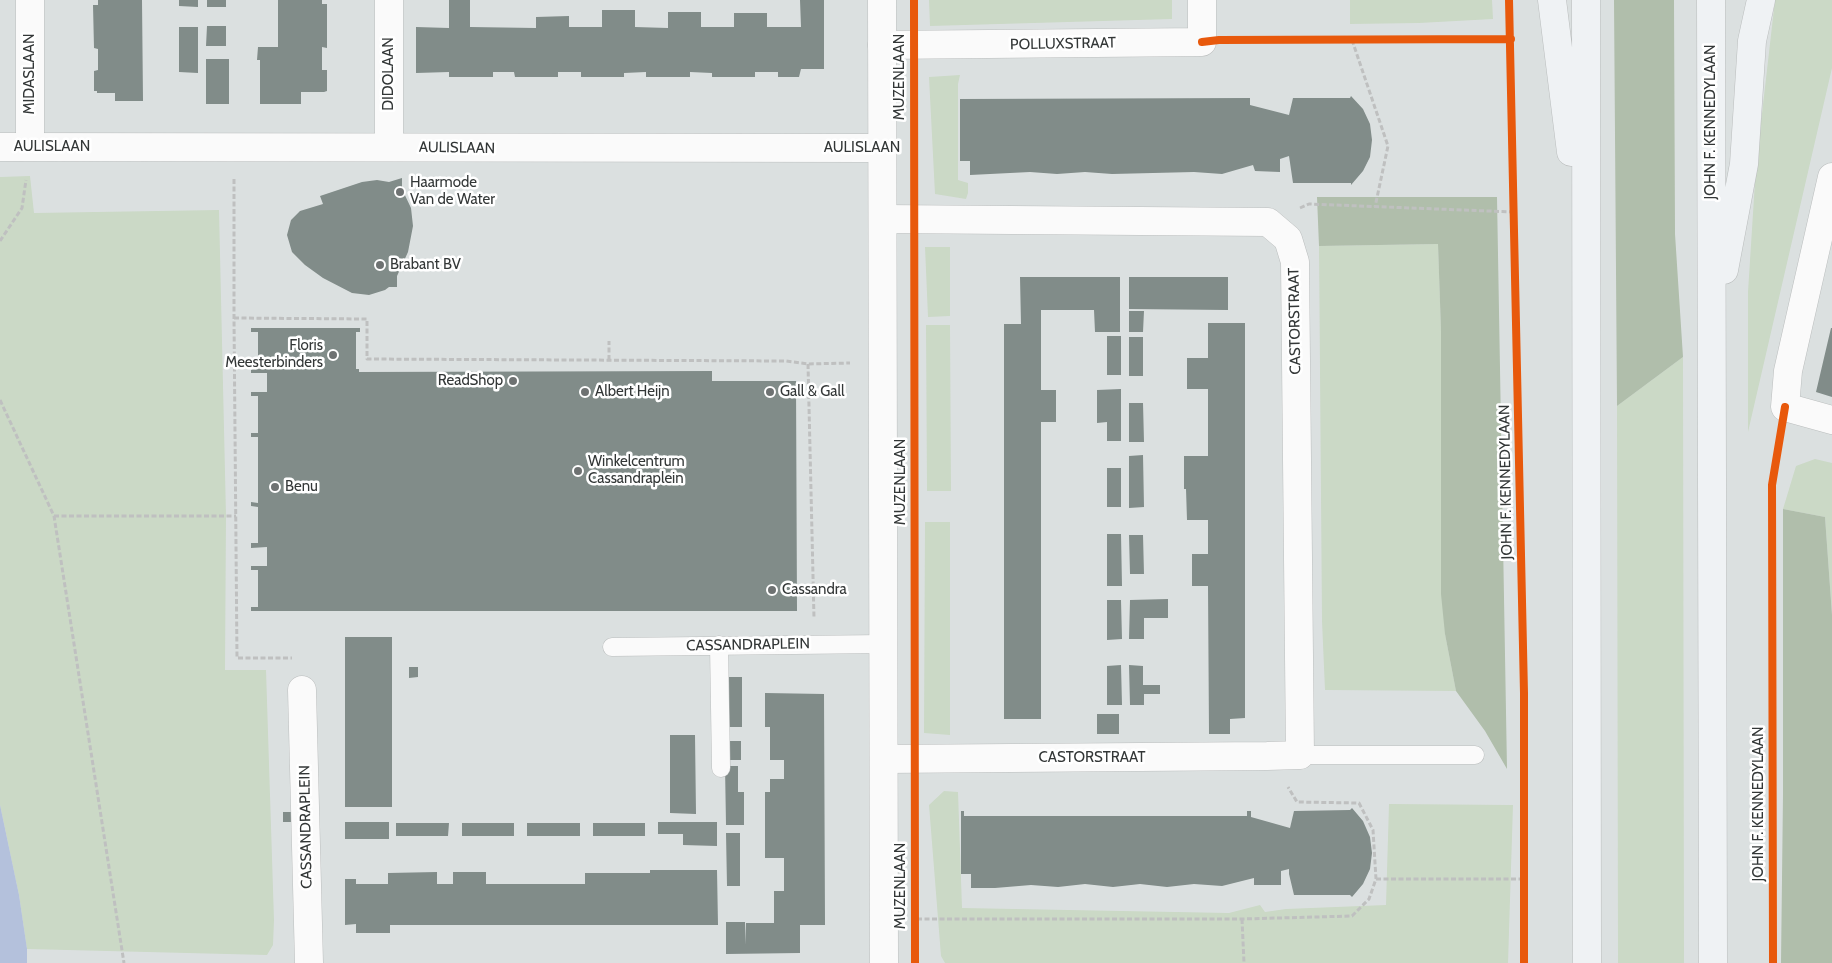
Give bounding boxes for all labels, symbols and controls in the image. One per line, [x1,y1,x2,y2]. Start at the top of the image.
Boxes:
street label: MIDASLAAN [21,33,39,115]
street label: MUZENLAAN [891,34,909,120]
street label: POLLUXSTRAAT [1010,34,1116,54]
street label: DIDOLAAN [380,37,398,111]
street label: JOHN F. KENNEDYLAAN [1702,45,1720,199]
street label: AULISLAAN [14,138,90,156]
street label: AULISLAAN [419,138,495,158]
street label: AULISLAAN [824,139,900,157]
place label: Haarmode Van de Water [410,174,495,209]
marker: Haarmode Van de Water [394,186,406,198]
place label: Brabant BV [390,256,461,274]
marker: Brabant BV [374,259,386,271]
street label: CASTORSTRAAT [1285,267,1305,375]
place label: Floris Meesterbinders [225,337,323,372]
marker: Floris Meesterbinders [327,349,339,361]
place label: ReadShop [438,372,503,390]
marker: ReadShop [507,375,519,387]
place label: Albert Heijn [595,383,670,401]
place label: Gall & Gall [780,383,845,401]
marker: Albert Heijn [579,386,591,398]
marker: Gall & Gall [764,386,776,398]
street label: JOHN F. KENNEDYLAAN [1496,404,1516,560]
street label: MUZENLAAN [892,439,910,525]
place label: Winkelcentrum Cassandraplein [588,453,685,488]
marker: Winkelcentrum Cassandraplein [572,465,584,477]
place label: Benu [285,478,318,496]
marker: Benu [269,481,281,493]
place label: Cassandra [782,581,847,599]
marker: Cassandra [766,584,778,596]
street label: CASSANDRAPLEIN [686,635,810,655]
street label: JOHN F. KENNEDYLAAN [1750,727,1768,881]
street label: CASTORSTRAAT [1039,749,1145,767]
street label: CASSANDRAPLEIN [296,765,316,889]
street label: MUZENLAAN [892,843,910,929]

